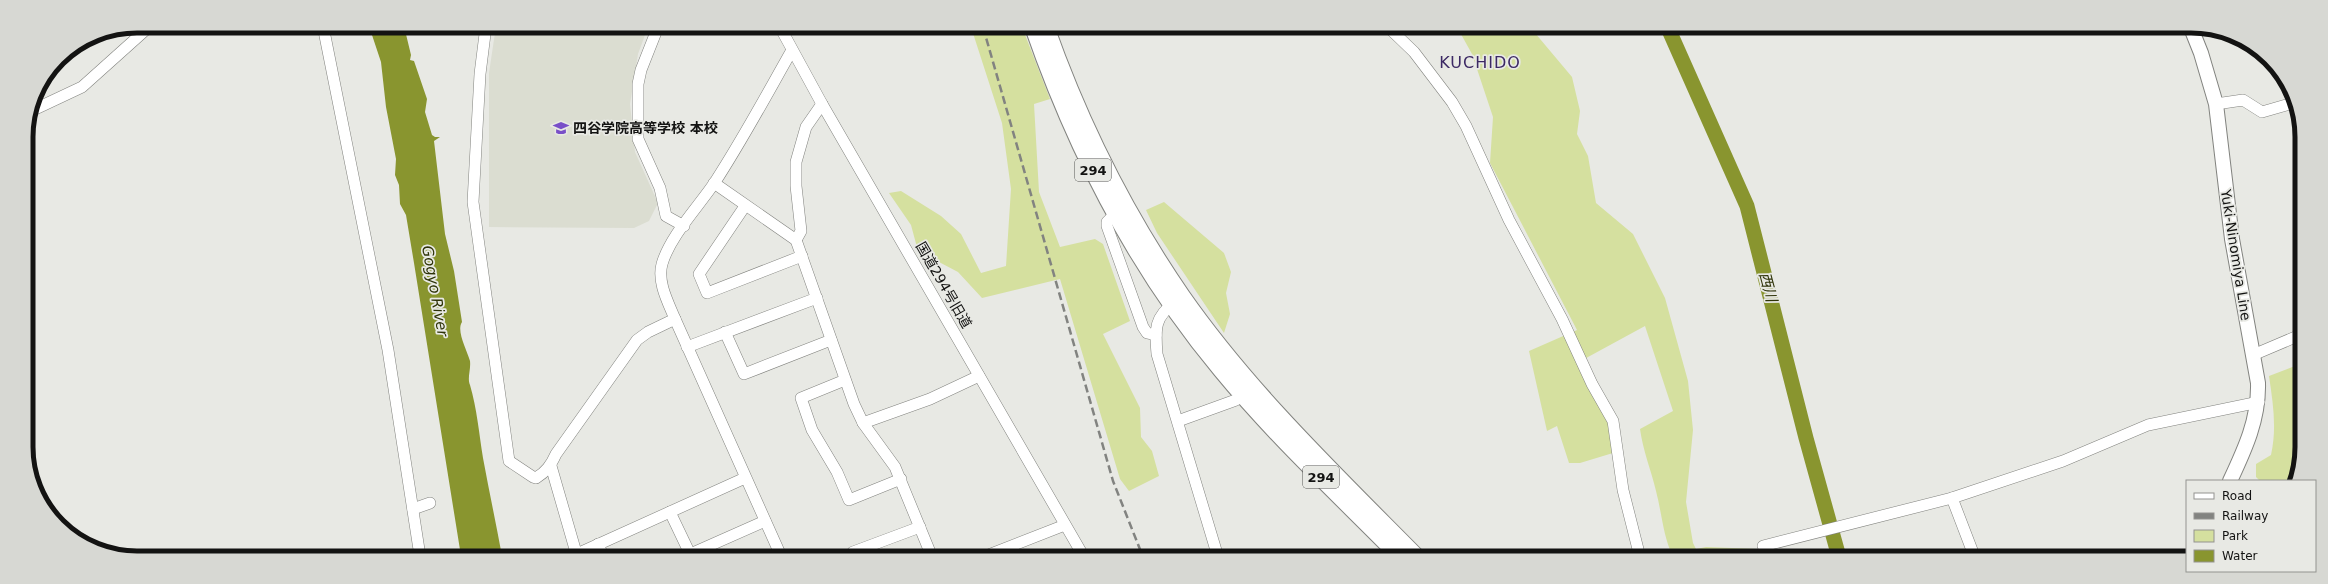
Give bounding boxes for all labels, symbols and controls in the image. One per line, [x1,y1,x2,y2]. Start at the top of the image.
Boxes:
district label: KUCHIDO [1439,53,1521,72]
school or university icon: 四谷学院高等学校 本校 [552,119,570,137]
place label: 四谷学院高等学校 本校 [573,120,718,136]
road number: 294 [1075,159,1111,181]
street label: Yuki-Ninomiya Line [2218,187,2254,322]
street label: 国道294号旧道 [913,239,975,331]
water label: Gogyo River [418,244,452,339]
water label: 西川 [1755,270,1781,306]
road number: 294 [1303,466,1339,488]
legend [2186,480,2316,572]
text: Road [2222,489,2252,503]
text: Railway [2222,509,2268,523]
text: Park [2222,529,2248,543]
text: Water [2222,549,2258,563]

